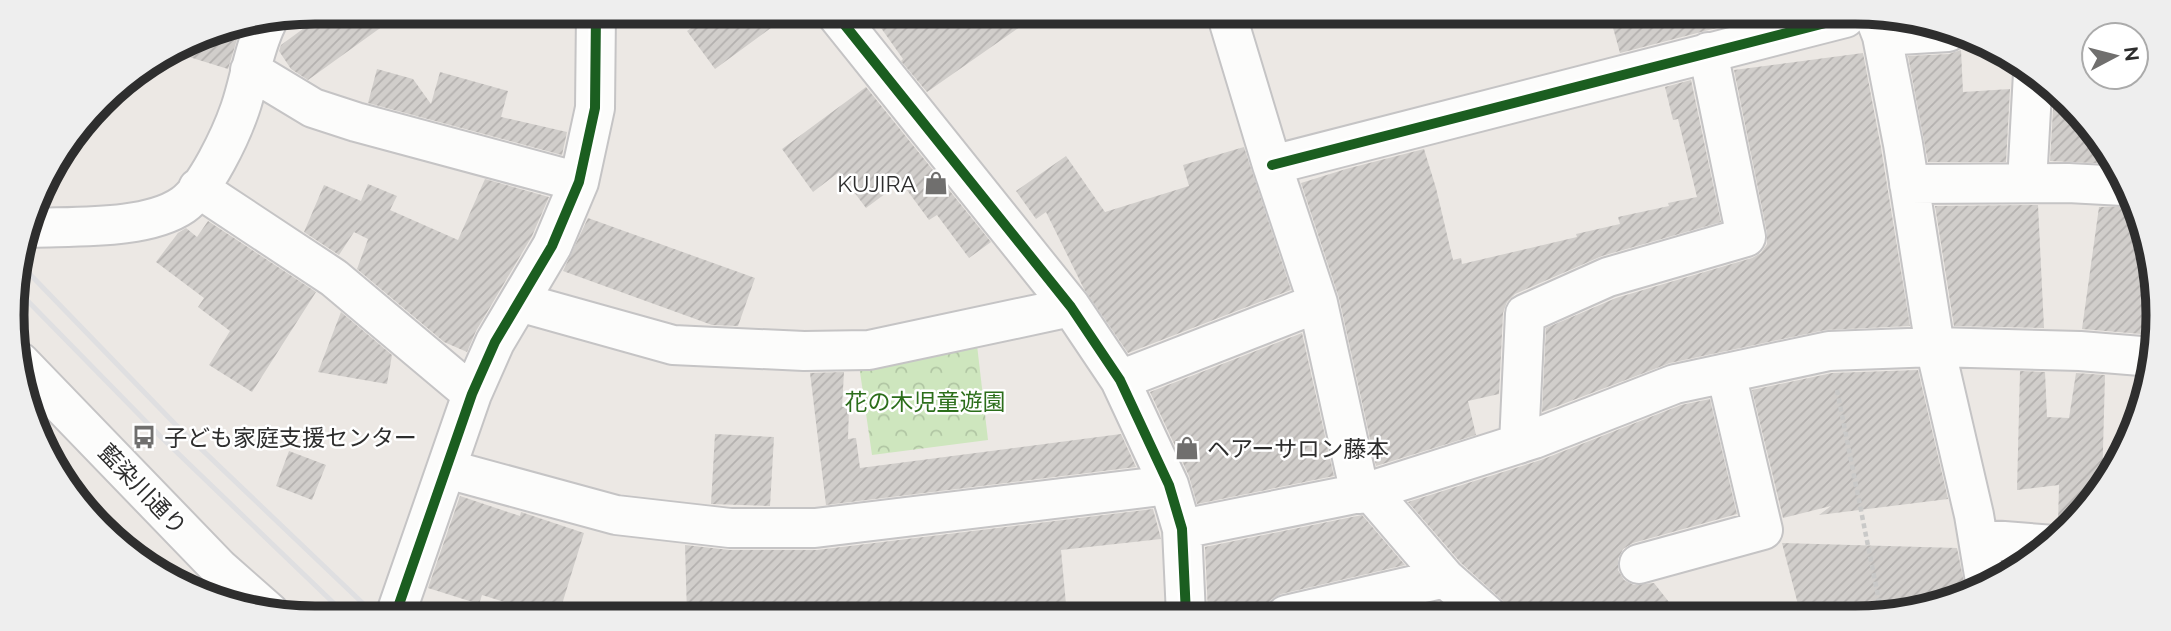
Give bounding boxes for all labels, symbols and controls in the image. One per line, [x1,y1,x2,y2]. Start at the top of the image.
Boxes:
north arrow [2080,21,2150,91]
text: N [2120,45,2144,62]
shop icon: KUJIRA [922,169,950,197]
place label: KUJIRA [837,170,916,197]
park label: 花の木児童遊園 [845,388,1006,415]
bus stop icon: 子ども家庭支援センター [130,423,158,451]
place label: 子ども家庭支援センター [164,424,417,451]
shop icon: ヘアーサロン藤本 [1173,434,1201,462]
place label: ヘアーサロン藤本 [1207,435,1389,462]
street label: 藍染川通り [93,438,193,540]

